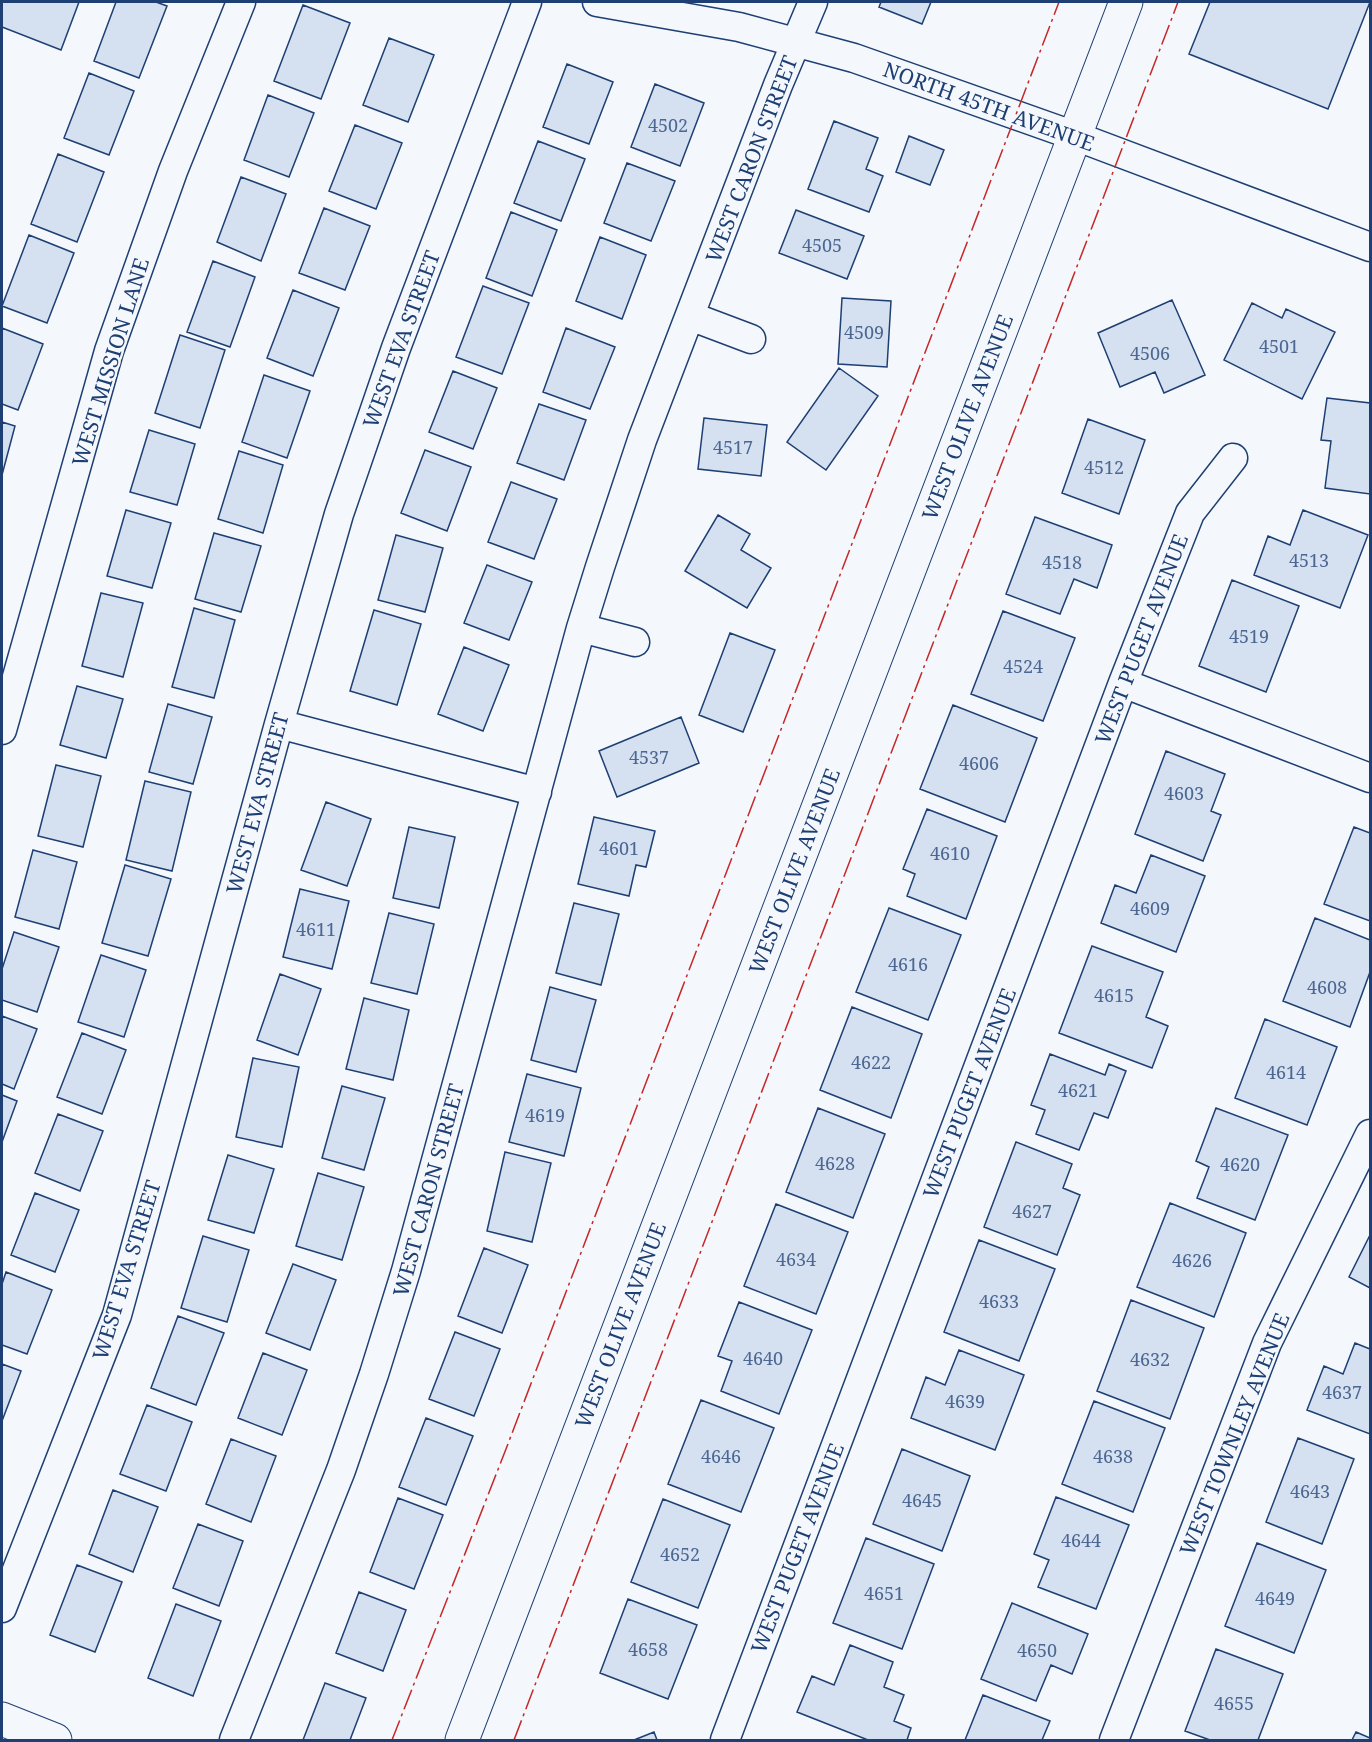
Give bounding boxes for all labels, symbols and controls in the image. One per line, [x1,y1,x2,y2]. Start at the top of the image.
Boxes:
street label: WEST CARON STREET [699,52,803,266]
street label: NORTH 45TH AVENUE [879,55,1099,157]
house number: 4502 [648,113,688,137]
house number: 4505 [802,233,842,257]
street label: WEST EVA STREET [356,246,446,431]
street label: WEST MISSION LANE [65,254,155,470]
street label: WEST OLIVE AVENUE [915,310,1019,524]
house number: 4509 [844,320,884,344]
house number: 4501 [1259,334,1299,358]
house number: 4506 [1130,341,1170,365]
house number: 4517 [713,435,753,459]
house number: 4512 [1084,455,1124,479]
street label: WEST PUGET AVENUE [1088,530,1194,748]
house number: 4513 [1289,548,1329,572]
house number: 4518 [1042,550,1082,574]
house number: 4519 [1229,624,1269,648]
house number: 4524 [1003,654,1043,678]
street label: WEST EVA STREET [219,709,295,897]
house number: 4537 [629,745,669,769]
house number: 4606 [959,751,999,775]
street label: WEST OLIVE AVENUE [742,764,846,978]
house number: 4603 [1164,781,1204,805]
house number: 4601 [599,836,639,860]
house number: 4610 [930,841,970,865]
house number: 4609 [1130,896,1170,920]
house number: 4611 [296,917,336,941]
house number: 4616 [888,952,928,976]
house number: 4608 [1307,975,1347,999]
house number: 4615 [1094,983,1134,1007]
street label: WEST PUGET AVENUE [916,984,1022,1202]
house number: 4622 [851,1050,891,1074]
house number: 4614 [1266,1060,1306,1084]
house number: 4621 [1058,1078,1098,1102]
street label: WEST CARON STREET [386,1080,470,1299]
house number: 4619 [525,1103,565,1127]
house number: 4628 [815,1151,855,1175]
house number: 4620 [1220,1152,1260,1176]
street label: WEST EVA STREET [85,1177,167,1363]
house number: 4627 [1012,1199,1052,1223]
street label: WEST OLIVE AVENUE [568,1218,672,1432]
house number: 4634 [776,1247,816,1271]
house number: 4626 [1172,1248,1212,1272]
house number: 4633 [979,1289,1019,1313]
street label: WEST TOWNLEY AVENUE [1173,1309,1295,1559]
house number: 4640 [743,1346,783,1370]
house number: 4632 [1130,1347,1170,1371]
house number: 4637 [1322,1380,1362,1404]
house number: 4639 [945,1389,985,1413]
street label: WEST PUGET AVENUE [744,1439,850,1657]
house number: 4646 [701,1444,741,1468]
house number: 4638 [1093,1444,1133,1468]
house number: 4643 [1290,1479,1330,1503]
house number: 4645 [902,1488,942,1512]
house number: 4644 [1061,1528,1101,1552]
house number: 4652 [660,1542,700,1566]
house number: 4651 [864,1581,904,1605]
house number: 4649 [1255,1586,1295,1610]
house number: 4658 [628,1637,668,1661]
house number: 4650 [1017,1638,1057,1662]
house number: 4655 [1214,1691,1254,1715]

